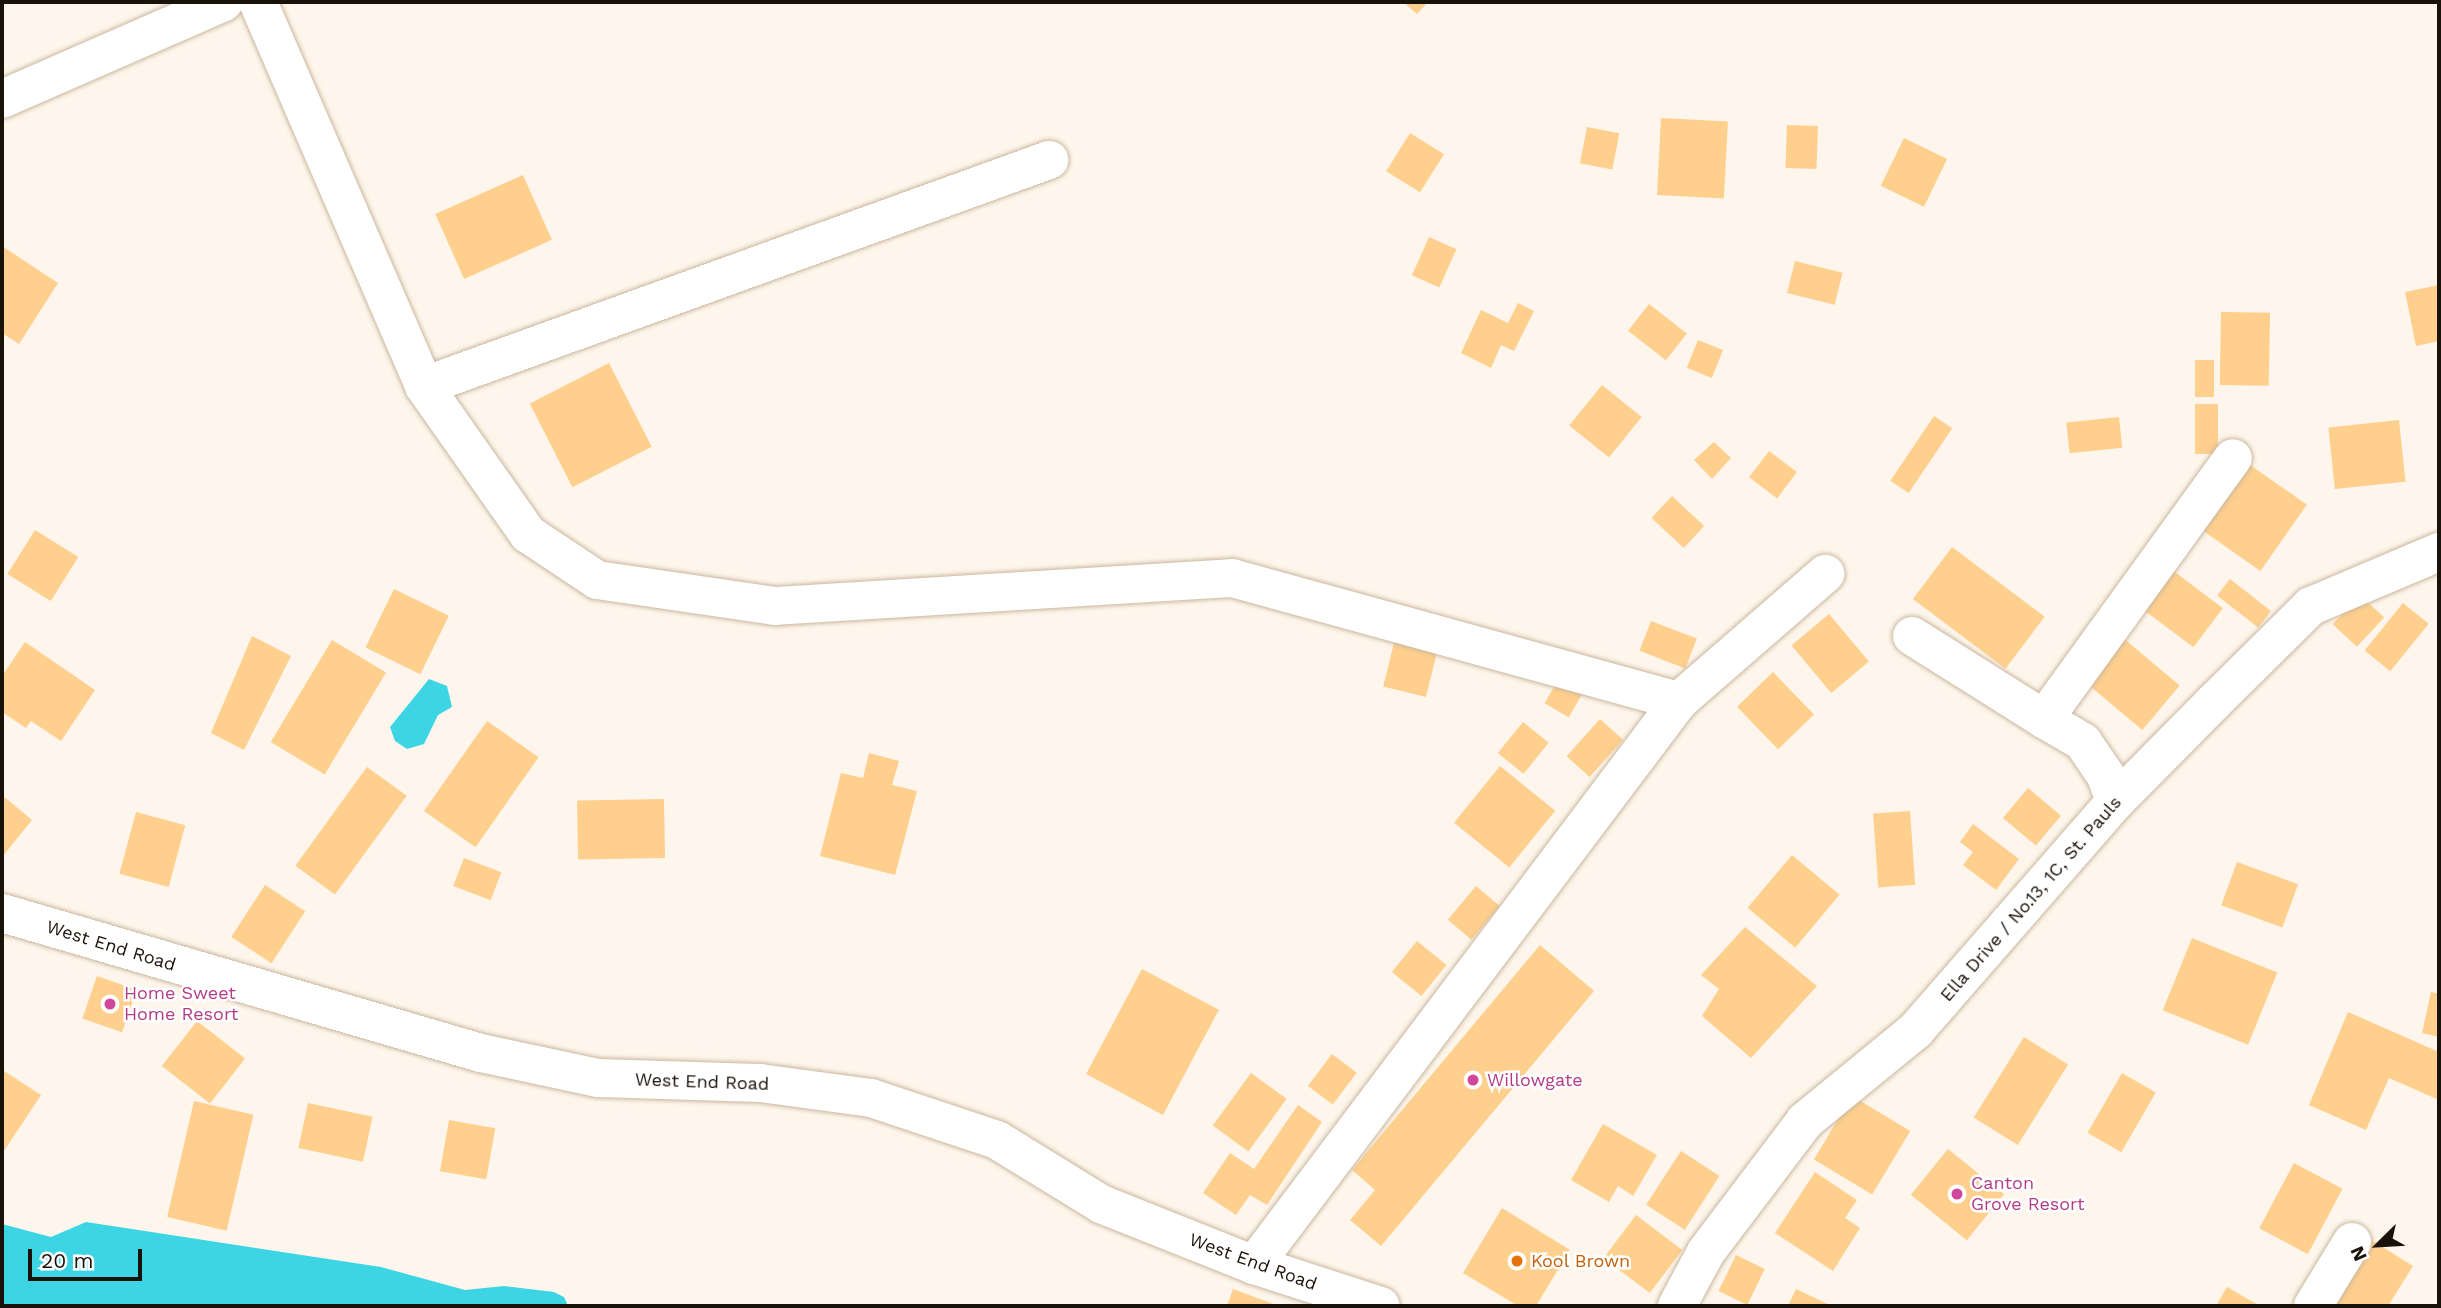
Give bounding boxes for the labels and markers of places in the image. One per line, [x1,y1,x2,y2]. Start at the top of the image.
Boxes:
place label: Home Sweet Home Resort [124,983,238,1026]
marker: Home Sweet Home Resort [102,996,118,1012]
place label: Willowgate [1487,1069,1583,1091]
marker: Willowgate [1465,1072,1481,1088]
place label: Canton Grove Resort [1971,1173,2084,1216]
marker: Canton Grove Resort [1949,1186,1965,1202]
place label: Kool Brown [1531,1250,1631,1272]
marker: Kool Brown [1509,1253,1525,1269]

